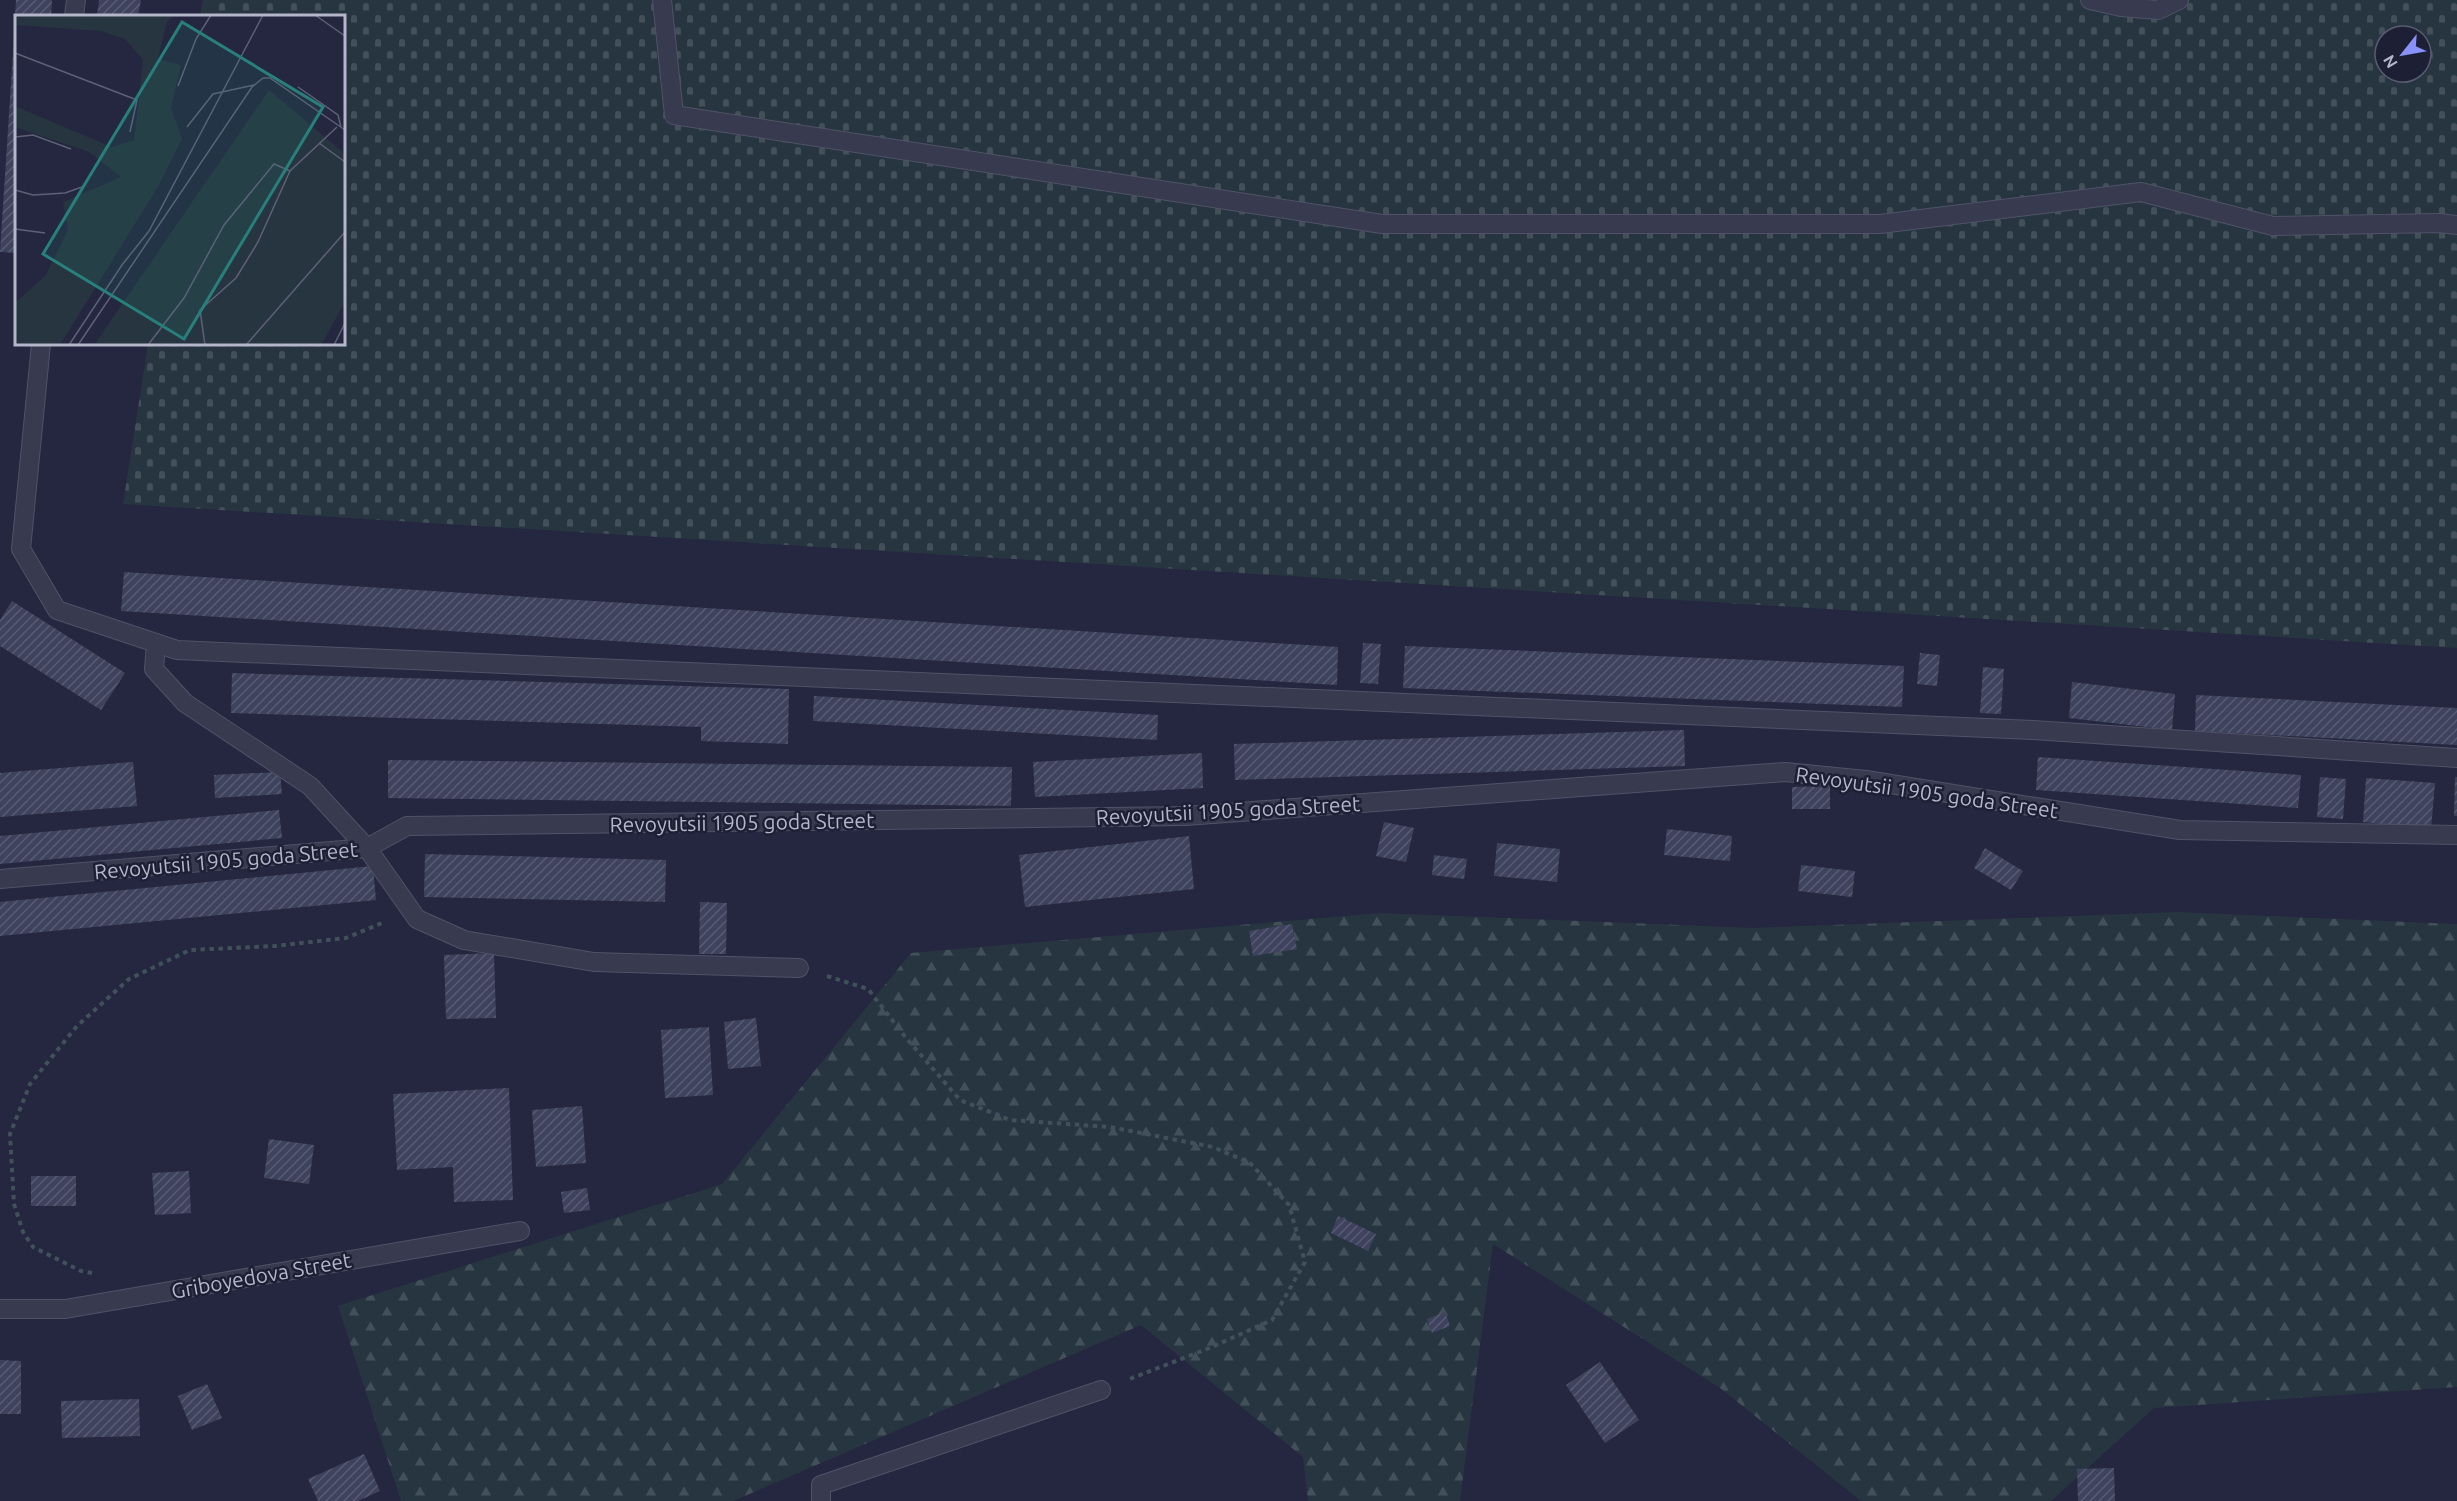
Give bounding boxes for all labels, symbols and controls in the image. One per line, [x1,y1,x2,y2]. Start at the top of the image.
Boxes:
inset map [15,15,345,345]
north arrow [2373,24,2433,84]
text: N [2379,52,2401,71]
street label: Revoyutsii 1905 goda Street [1794,762,2060,822]
street label: Revoyutsii 1905 goda Street [1095,791,1361,829]
street label: Revoyutsii 1905 goda Street [609,808,875,836]
street label: Revoyutsii 1905 goda Street [93,837,359,883]
street label: Griboyedova Street [169,1247,353,1303]

